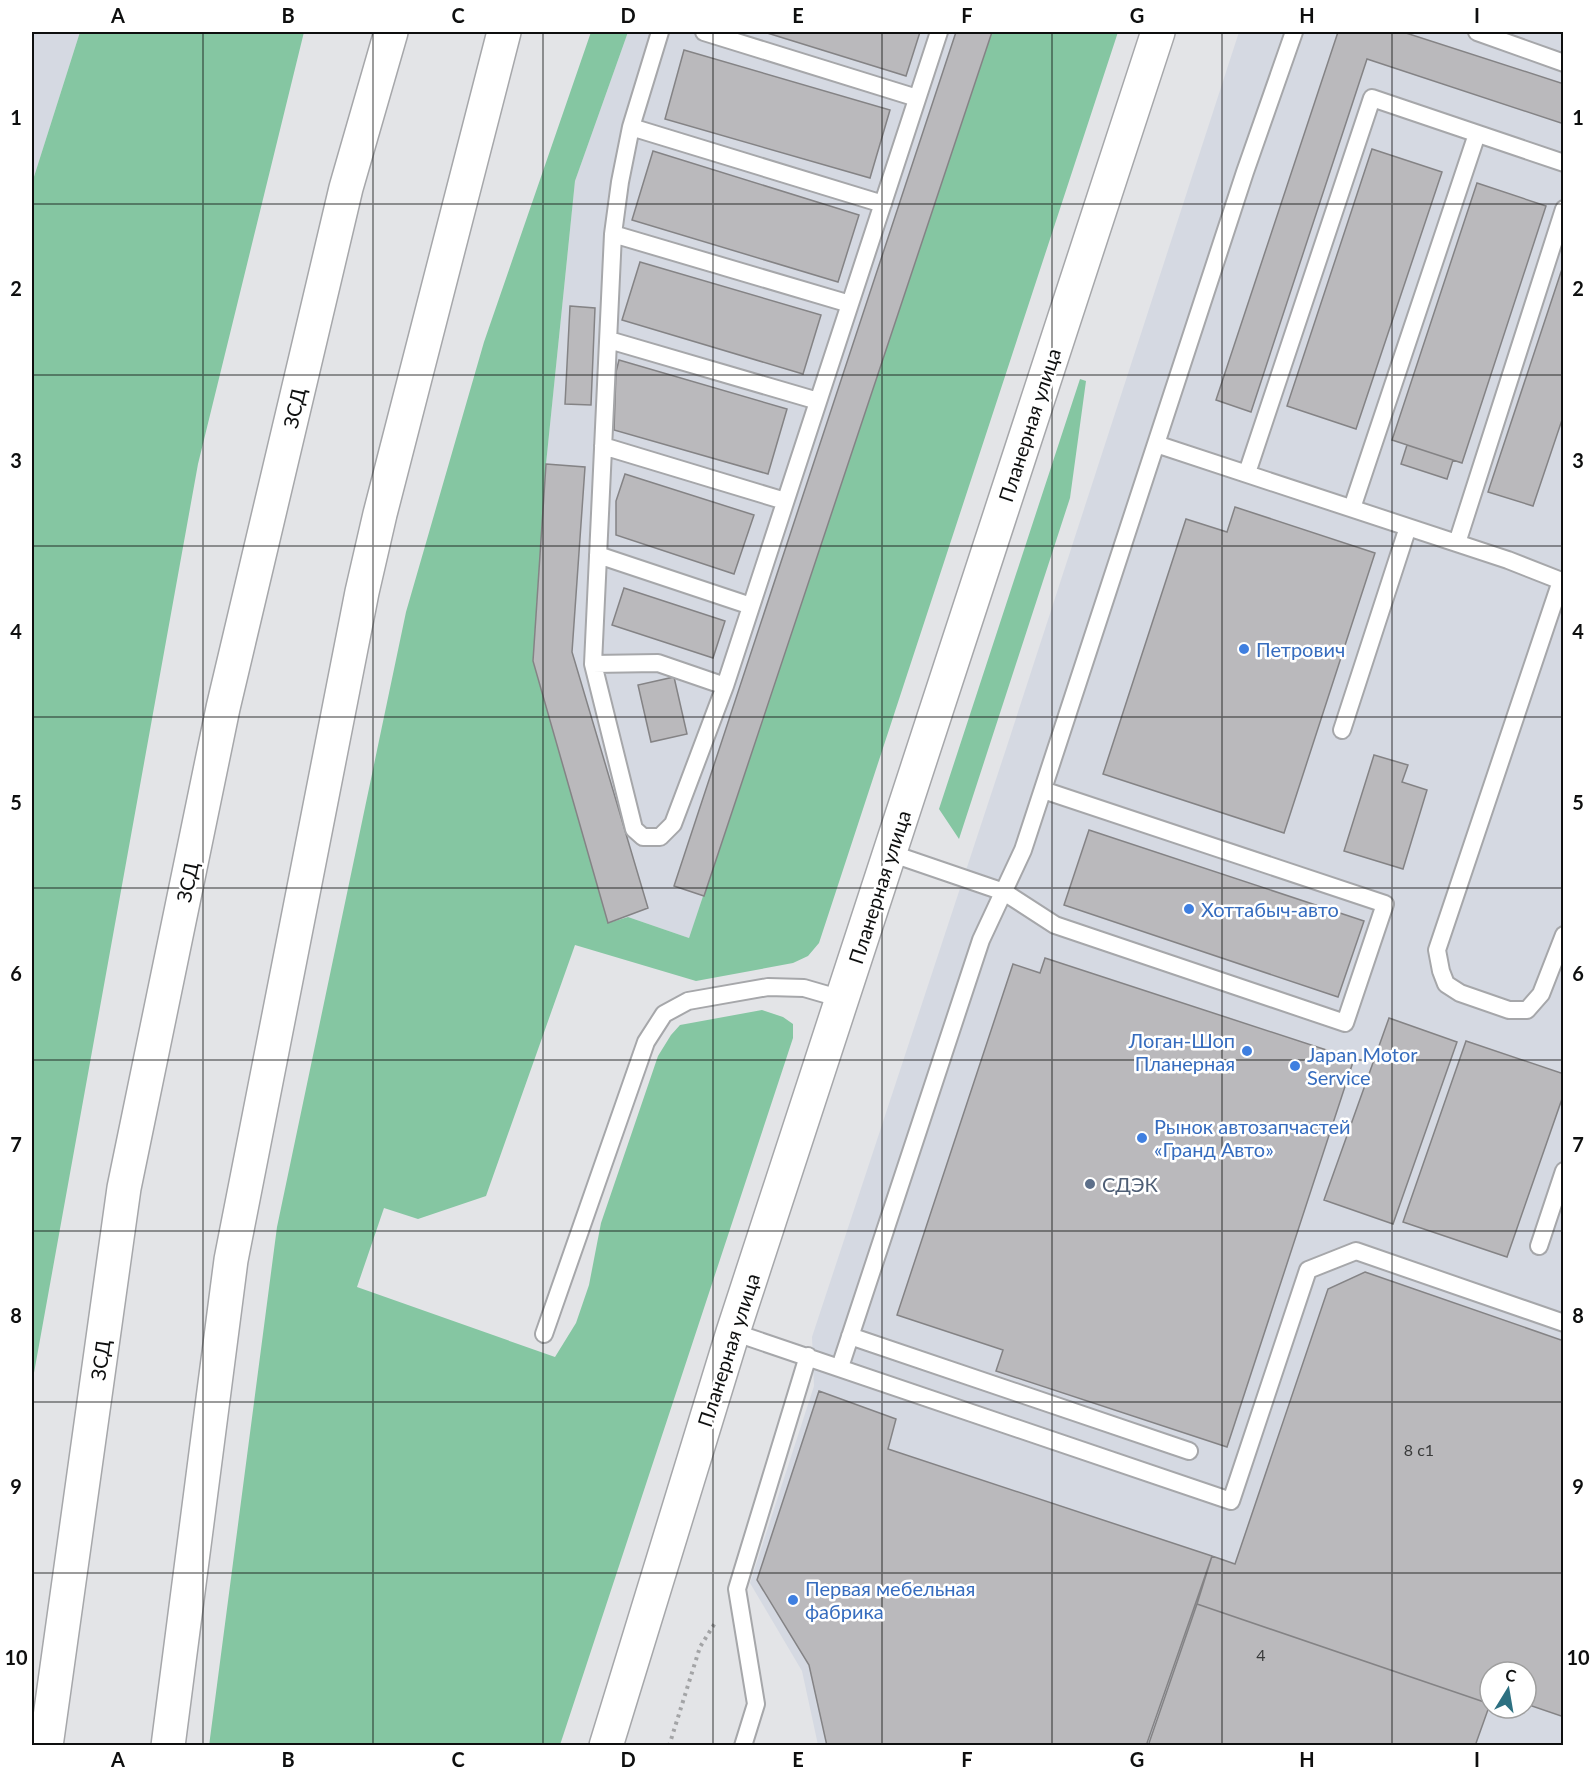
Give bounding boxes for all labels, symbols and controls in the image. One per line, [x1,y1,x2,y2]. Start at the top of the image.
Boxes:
text: A [110,3,125,27]
text: B [281,3,295,27]
text: C [451,3,465,27]
text: D [620,3,636,27]
text: E [792,3,804,27]
text: F [961,3,973,27]
text: G [1130,3,1144,27]
text: H [1299,3,1315,27]
text: I [1474,3,1480,27]
text: 1 [10,105,22,129]
text: 1 [1572,105,1584,129]
text: 2 [10,276,22,300]
text: 2 [1572,276,1584,300]
street label: Планерная улица [993,345,1065,505]
street label: ЗСД [278,385,310,430]
text: 3 [10,448,22,472]
text: 3 [1572,448,1584,472]
text: 4 [10,619,22,643]
text: 4 [1572,619,1584,643]
place label: Петрович [1256,637,1345,661]
marker: Петрович [1237,642,1251,656]
text: 5 [10,790,22,814]
text: 5 [1572,790,1584,814]
street label: Планерная улица [843,807,915,967]
street label: ЗСД [171,859,203,904]
place label: Хоттабыч-авто [1201,897,1339,921]
marker: Хоттабыч-авто [1182,902,1196,916]
text: 6 [10,961,22,985]
text: 6 [1572,961,1584,985]
place label: Логан-Шоп Планерная [1128,1028,1235,1075]
place label: Japan Motor Service [1307,1042,1418,1089]
marker: Логан-Шоп Планерная [1240,1044,1254,1058]
marker: Japan Motor Service [1288,1059,1302,1073]
place label: Рынок автозапчастей «Гранд Авто» [1154,1114,1351,1161]
marker: Рынок автозапчастей «Гранд Авто» [1135,1131,1149,1145]
text: 7 [10,1132,22,1156]
text: 7 [1572,1132,1584,1156]
place label: СДЭК [1102,1172,1159,1196]
marker: СДЭК [1083,1177,1097,1191]
street label: Планерная улица [692,1270,764,1430]
text: 8 [10,1303,22,1327]
text: 8 [1572,1303,1584,1327]
street label: ЗСД [85,1338,115,1382]
house number: 8 с1 [1404,1440,1434,1459]
text: 9 [10,1474,22,1498]
text: 9 [1572,1474,1584,1498]
place label: Первая мебельная фабрика [805,1576,975,1623]
marker: Первая мебельная фабрика [786,1593,800,1607]
text: 10 [4,1645,28,1669]
house number: 4 [1256,1645,1266,1664]
text: 10 [1566,1645,1590,1669]
north arrow [1478,1660,1538,1720]
text: С [1504,1664,1518,1685]
text: A [110,1747,125,1771]
text: B [281,1747,295,1771]
text: C [451,1747,465,1771]
text: D [620,1747,636,1771]
text: E [792,1747,804,1771]
text: F [961,1747,973,1771]
text: G [1130,1747,1144,1771]
text: H [1299,1747,1315,1771]
text: I [1474,1747,1480,1771]

